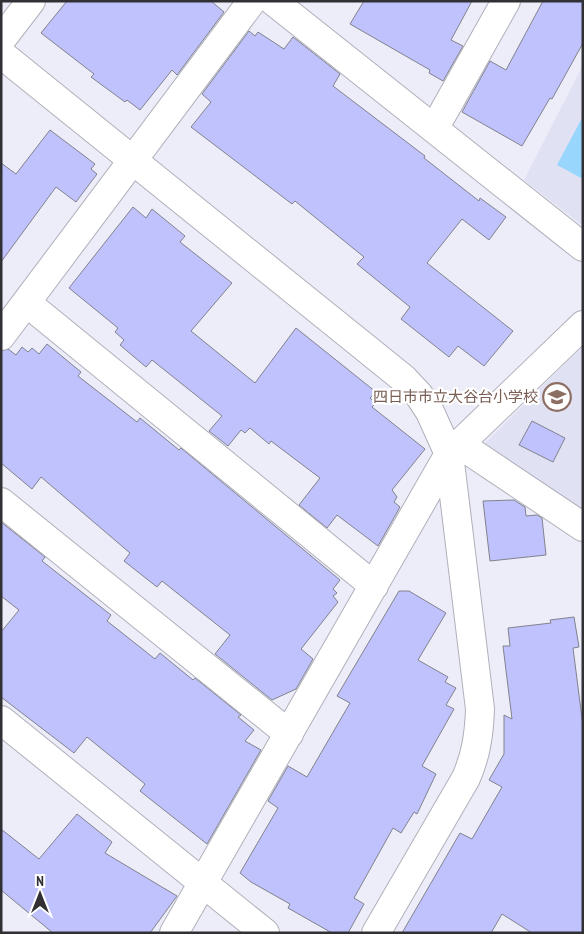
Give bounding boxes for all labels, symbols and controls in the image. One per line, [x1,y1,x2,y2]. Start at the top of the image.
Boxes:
school or university icon: 四日市市立大谷台小学校 [542,382,572,412]
place label: 四日市市立大谷台小学校 [373,387,538,406]
north arrow [15,869,65,919]
text: N [36,872,44,890]

